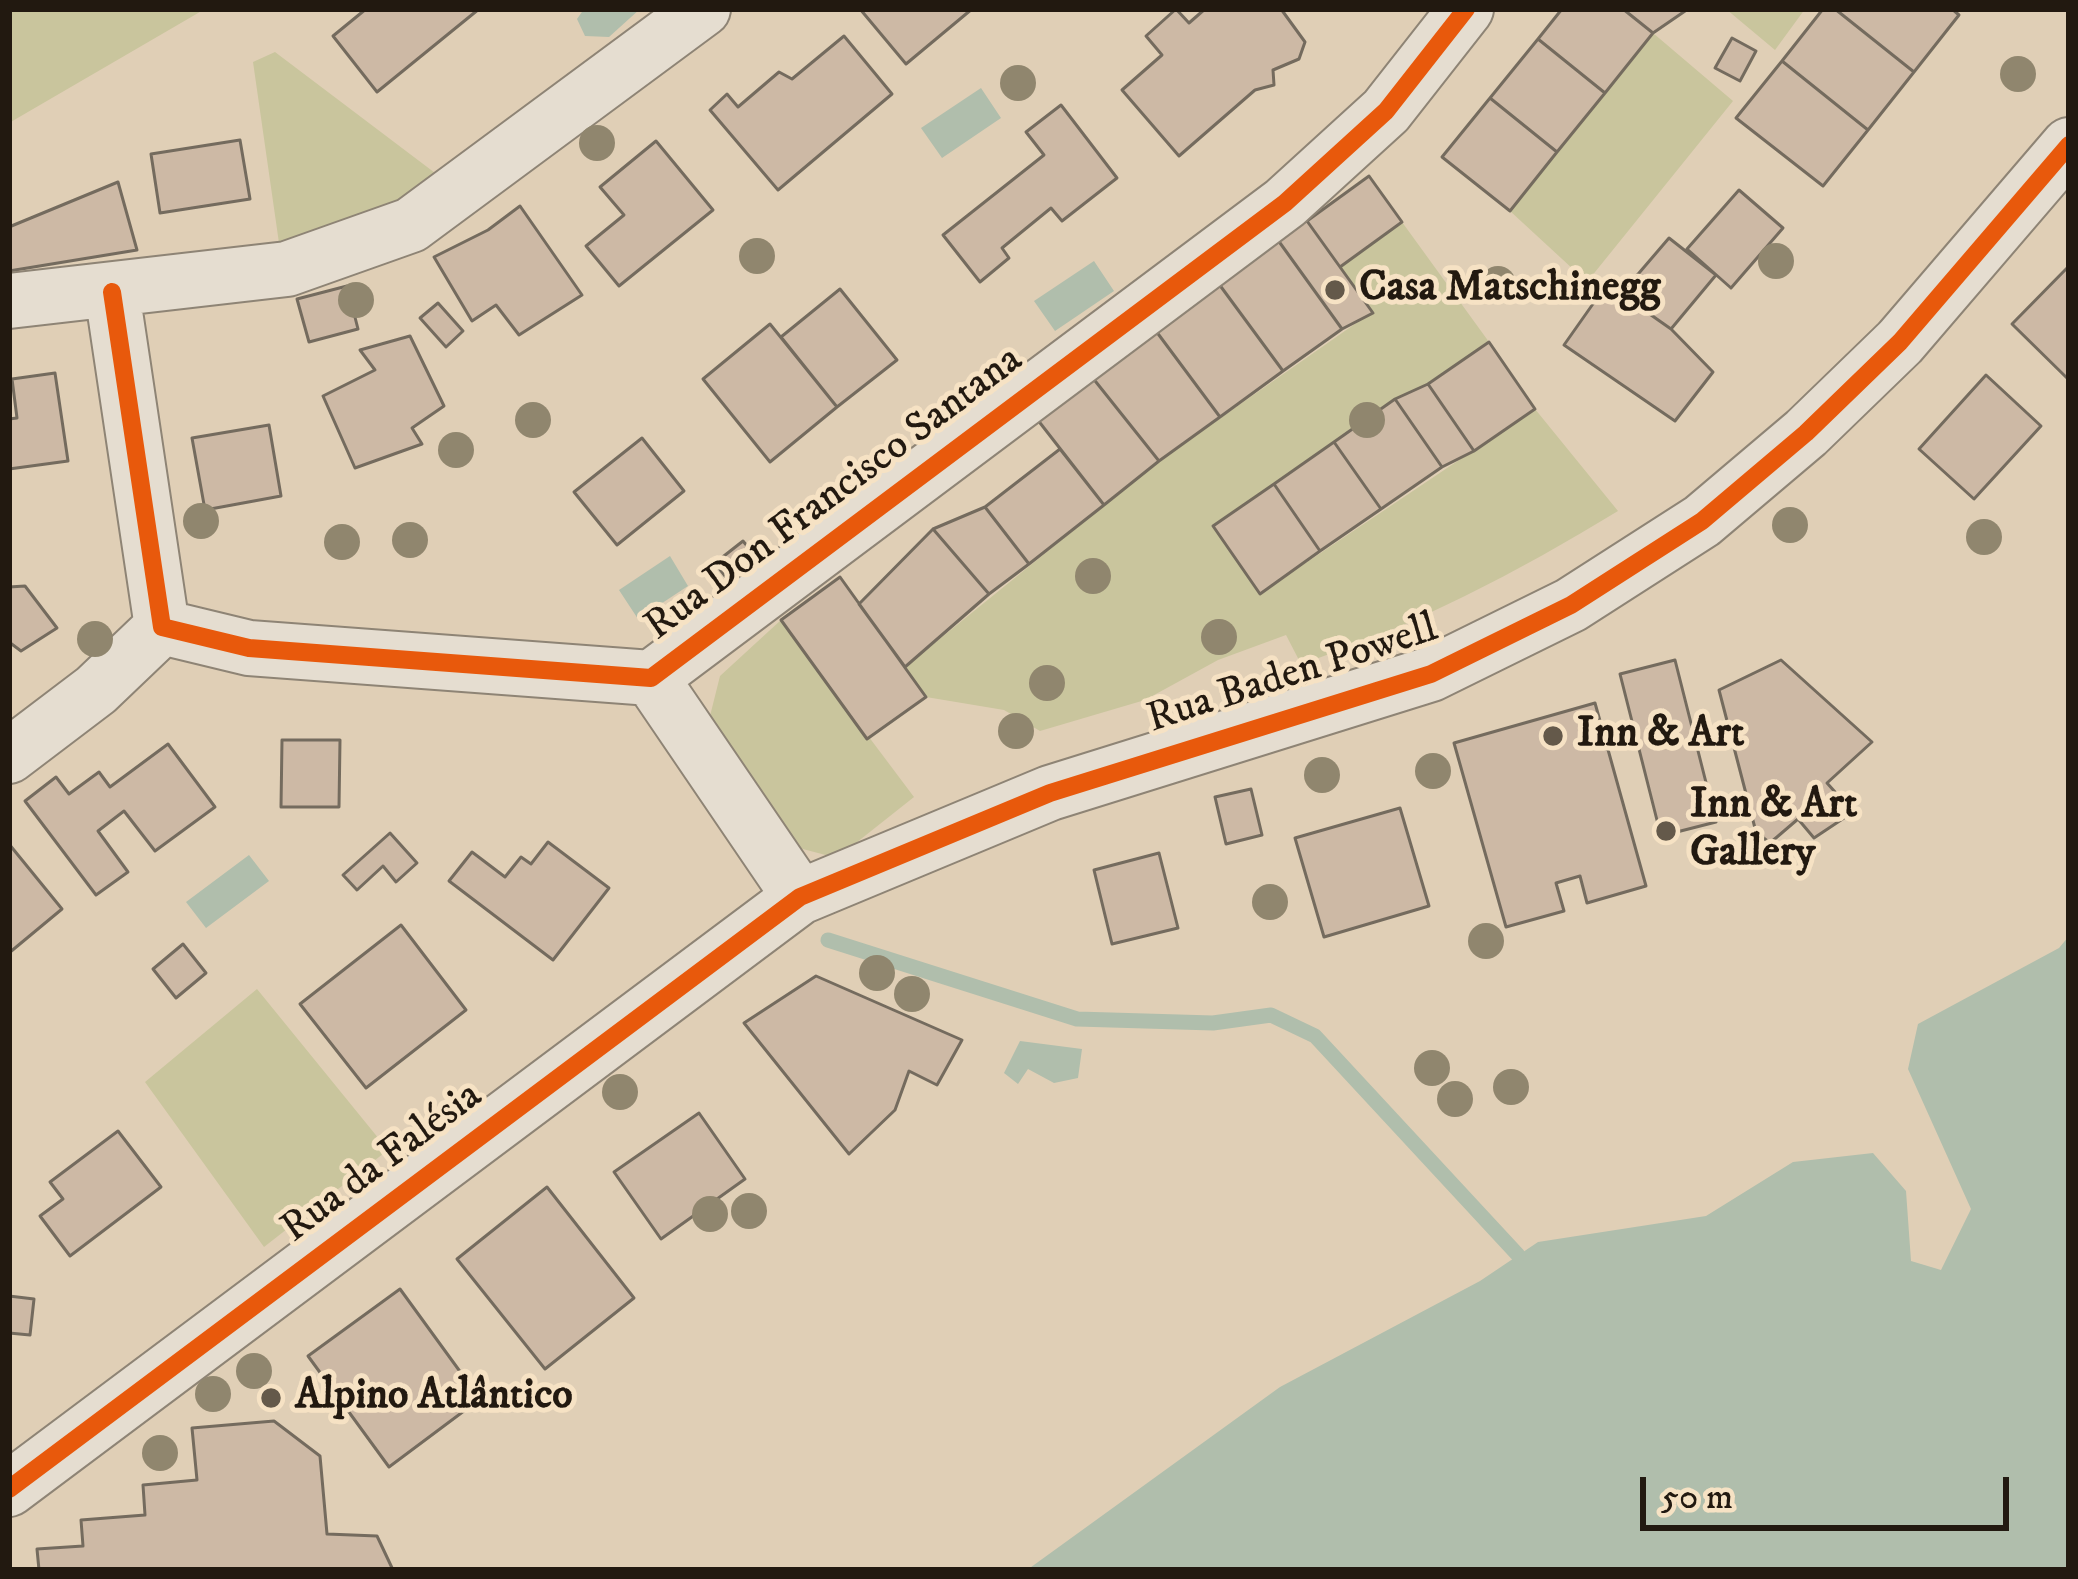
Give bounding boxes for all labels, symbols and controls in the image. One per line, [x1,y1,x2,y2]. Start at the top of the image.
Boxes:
place label: Casa Matschinegg [1359,265,1660,315]
marker: Casa Matschinegg [1322,277,1348,303]
street label: Rua Don Francisco Santana [636,337,1034,653]
street label: Rua Baden Powell [1142,605,1444,747]
place label: Inn & Art [1577,711,1744,761]
marker: Inn & Art [1540,723,1566,749]
place label: Inn & Art Gallery [1690,782,1857,880]
marker: Inn & Art Gallery [1653,818,1679,844]
street label: Rua da Falésia [273,1072,493,1256]
place label: Alpino Atlântico [295,1373,573,1423]
marker: Alpino Atlântico [258,1385,284,1411]
scale bar [1646,1453,2015,1527]
text: 50 m [1661,1475,1733,1520]

